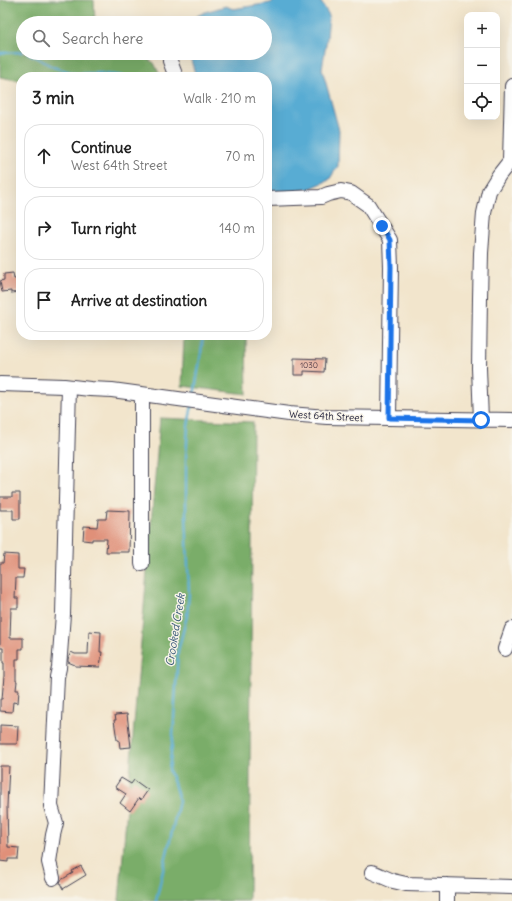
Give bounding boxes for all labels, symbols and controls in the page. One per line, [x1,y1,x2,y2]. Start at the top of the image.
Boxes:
map controls [464,12,500,120]
button: + [464,12,500,48]
search box [16,16,272,60]
icon: search [30,27,52,49]
text: Search here [62,29,143,48]
button: − [464,48,500,84]
button: locate [464,84,500,120]
text: 3 min [32,87,74,109]
text: Walk · 210 m [183,90,256,107]
text: Continue [71,138,132,157]
icon: ahead [33,145,55,167]
text: 70 m [226,148,255,165]
text: West 64th Street [71,157,167,174]
icon: right [33,217,55,239]
route end [373,217,391,235]
text: Turn right [71,219,136,238]
text: 140 m [219,220,255,237]
icon: arrive [33,289,55,311]
text: Arrive at destination [71,291,207,310]
house number: 1030 [300,360,318,370]
street label: West 64th Street [289,408,364,424]
route start [472,411,490,429]
water label: Crooked Creek [162,591,188,667]

